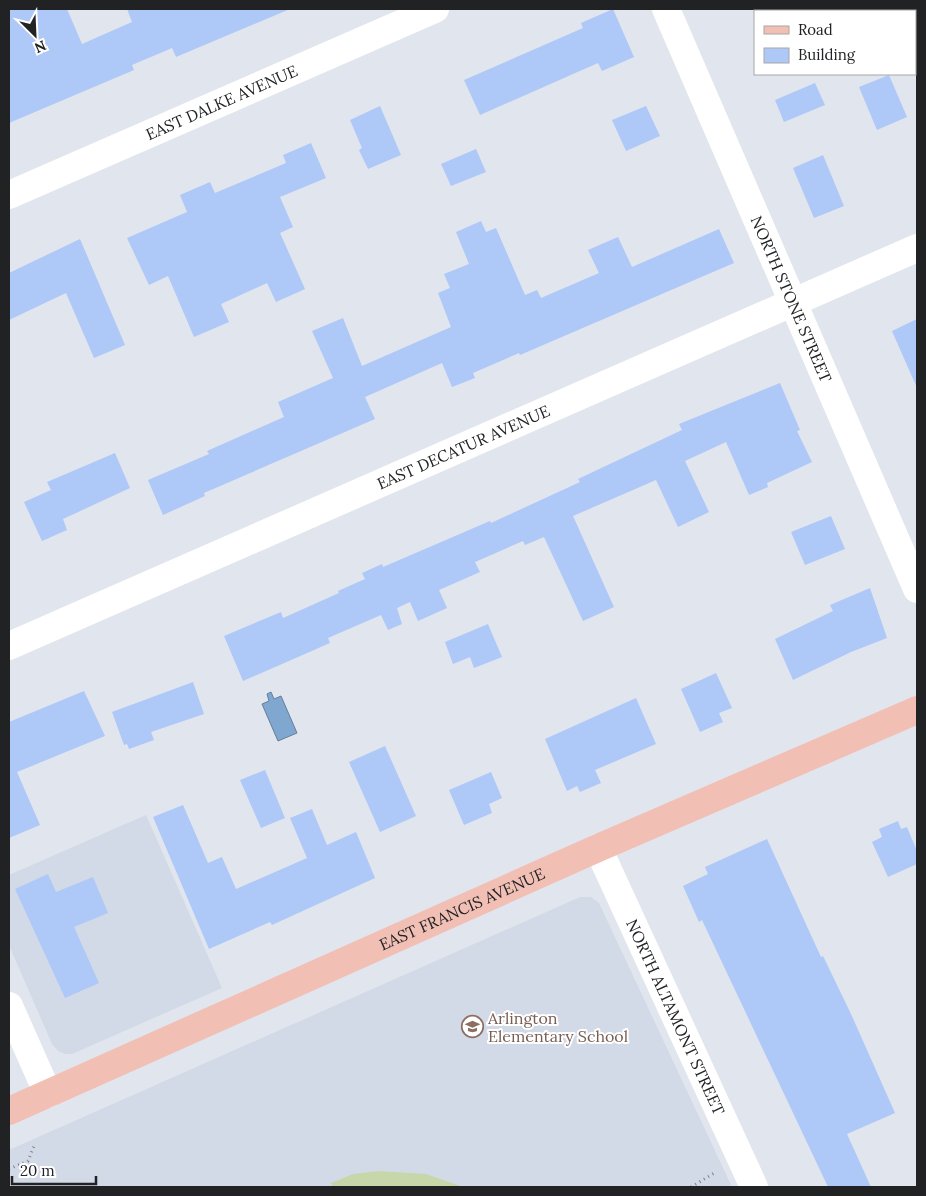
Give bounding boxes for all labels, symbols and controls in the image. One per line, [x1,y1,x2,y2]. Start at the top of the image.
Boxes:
north arrow [10,10,60,60]
legend [754,10,916,75]
text: Road [798,20,833,39]
text: N [32,36,49,57]
text: Building [798,45,856,64]
street label: EAST DALKE AVENUE [143,60,301,144]
street label: NORTH STONE STREET [747,213,836,385]
street label: EAST DECATUR AVENUE [374,400,553,493]
street label: EAST FRANCIS AVENUE [376,863,548,954]
street label: NORTH ALTAMONT STREET [622,916,729,1118]
place label: Arlington Elementary School [487,1008,628,1046]
school or university icon: Arlington Elementary School [460,1015,484,1039]
scale bar [12,1154,96,1186]
text: 20 m [20,1161,55,1180]

